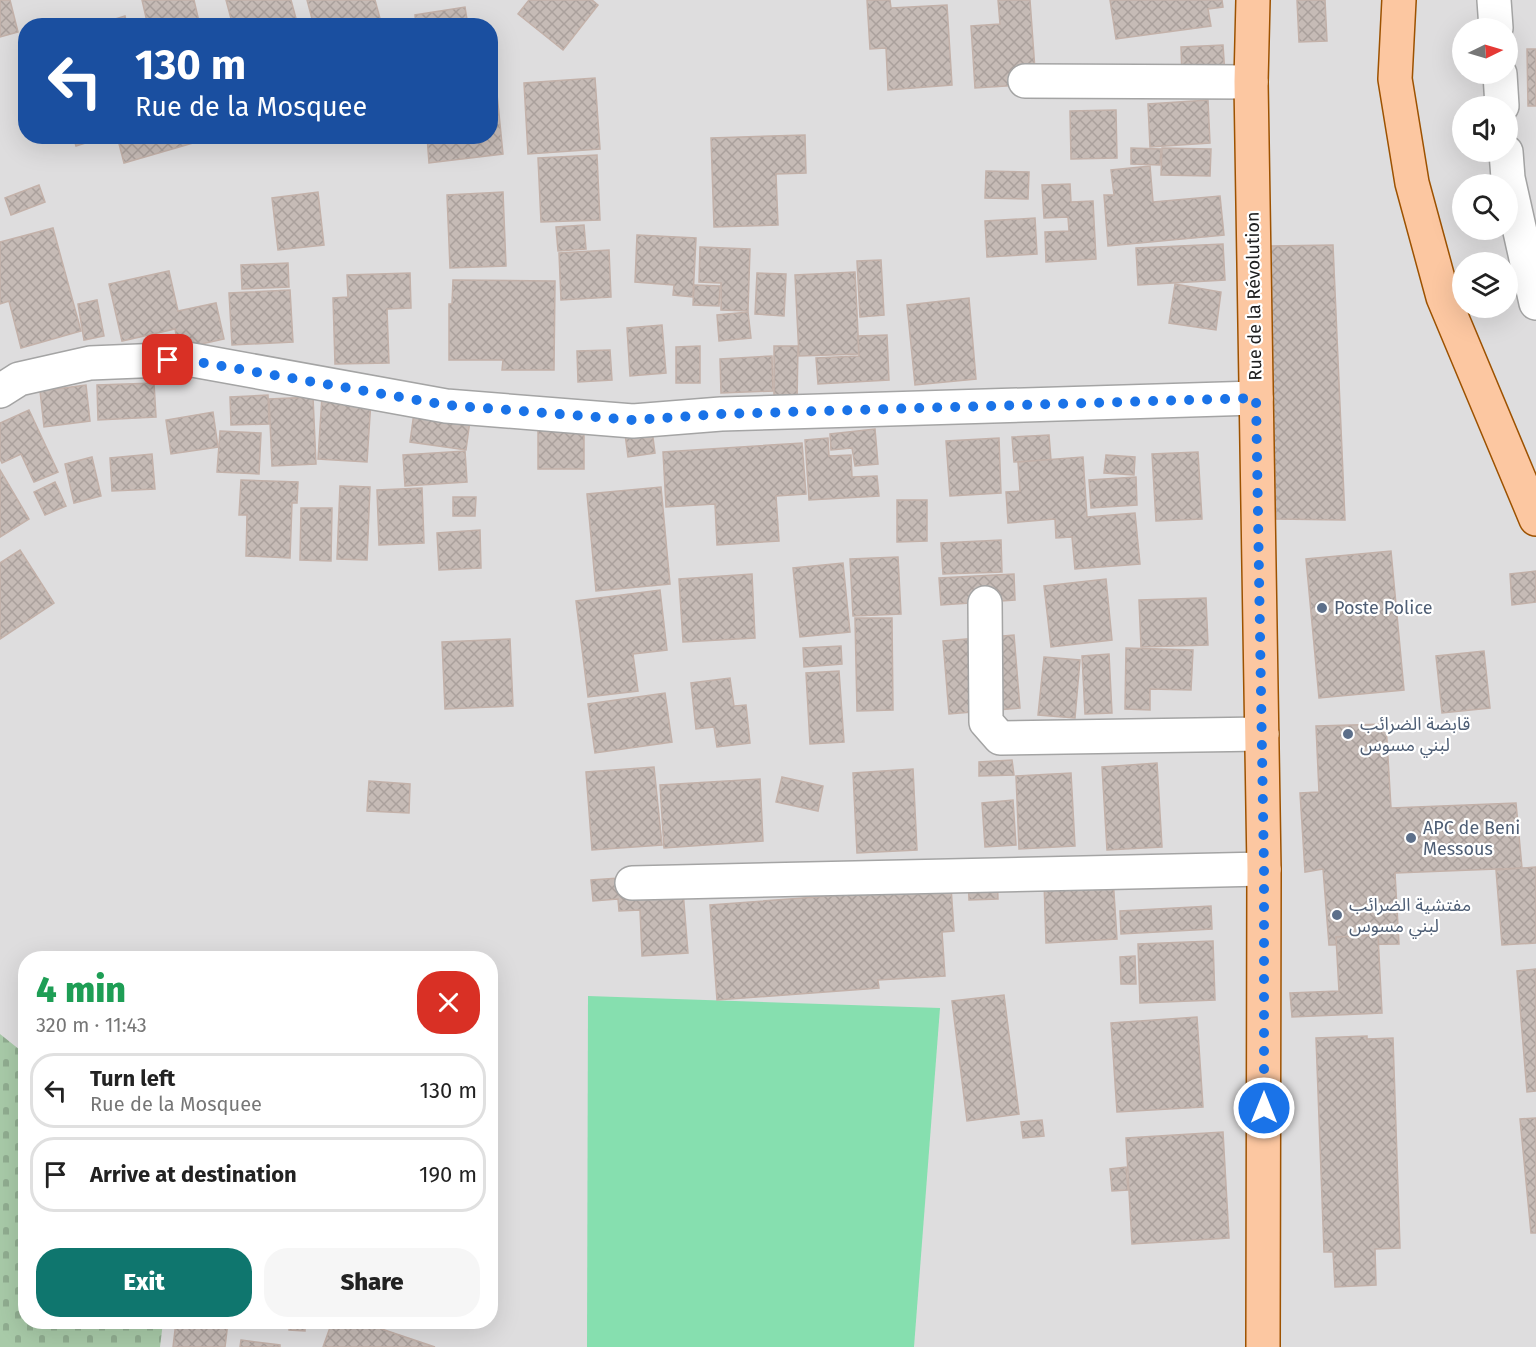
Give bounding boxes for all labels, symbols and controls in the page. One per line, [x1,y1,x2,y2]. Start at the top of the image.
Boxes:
north arrow [1452,18,1518,84]
map controls [1452,18,1518,318]
text: 130 m [135,40,246,90]
icon: left [36,42,114,120]
text: Rue de la Mosquee [135,91,367,123]
button: sound [1452,96,1518,162]
button: search [1452,174,1518,240]
street label: Rue de la Révolution [1242,211,1266,381]
button: layers [1452,252,1518,318]
pin [142,334,193,385]
icon: arrive [151,343,184,376]
place label: Poste Police [1334,597,1432,619]
marker: Poste Police [1315,601,1329,615]
place label: قابضة الضرائب لبني مسوس [1360,713,1470,758]
marker: قابضة الضرائب لبني مسوس [1341,727,1355,741]
place label: APC de Beni Messous [1423,817,1520,860]
marker: APC de Beni Messous [1404,831,1418,845]
place label: مفتشية الضرائب لبني مسوس [1349,894,1471,939]
marker: مفتشية الضرائب لبني مسوس [1330,908,1344,922]
text: 4 min [36,968,126,1012]
button: close [417,971,480,1034]
text: 320 m · 11:43 [36,1013,147,1037]
text: Turn left [90,1065,175,1092]
icon: left [39,1074,72,1107]
position arrow [1232,1076,1296,1140]
text: 130 m [420,1077,477,1104]
text: Rue de la Mosquee [90,1092,262,1116]
icon: arrive [39,1158,72,1191]
text: Arrive at destination [90,1161,297,1188]
text: 190 m [419,1161,477,1188]
button: Exit [36,1248,252,1317]
button: Share [264,1248,480,1317]

